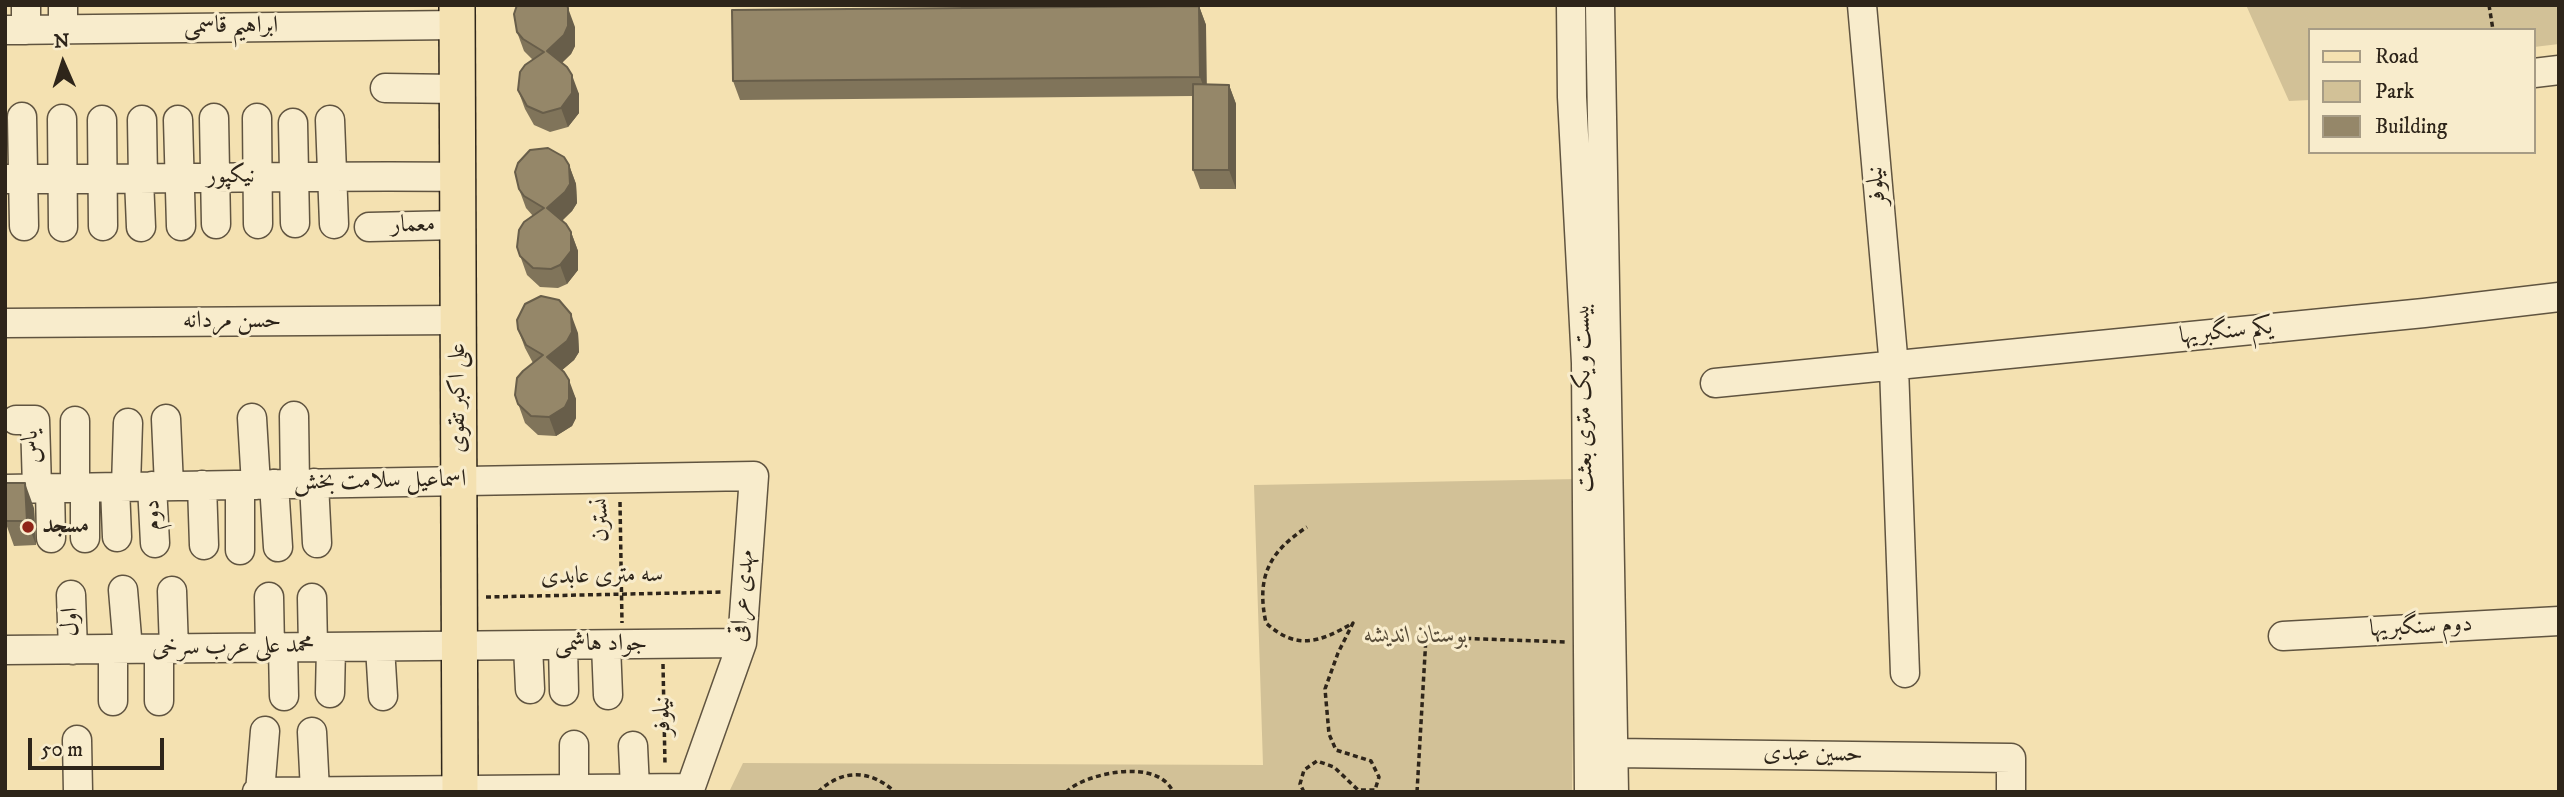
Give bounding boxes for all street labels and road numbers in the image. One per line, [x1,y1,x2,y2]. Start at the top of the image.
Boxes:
street label: ابراهیم قاسمی [184,13,278,41]
street label: نیکپور [207,162,255,192]
street label: نیلوفر [1862,165,1894,207]
street label: معمار [391,211,435,241]
street label: بیست و یک متری بعثت [1569,303,1601,493]
street label: حسن مردانه [183,308,281,336]
street label: یکم سنگبریها [2178,314,2274,352]
street label: علی اکبر تقوی [445,343,473,453]
street label: یاس [17,429,49,465]
street label: اسماعیل سلامت بخش [293,466,467,498]
street label: نسترن [587,498,617,542]
street label: دوم [139,499,169,531]
street label: مهدی عراقی [726,549,762,643]
street label: سه متری عابدی [540,562,664,592]
street label: اول [57,607,87,637]
street label: دوم سنگبریها [2369,611,2473,645]
street label: جواد هاشمی [555,631,647,659]
street label: محمد علی عرب سرخی [152,632,314,664]
street label: نیلوفر [649,696,679,736]
street label: حسین عبدی [1763,740,1863,770]

